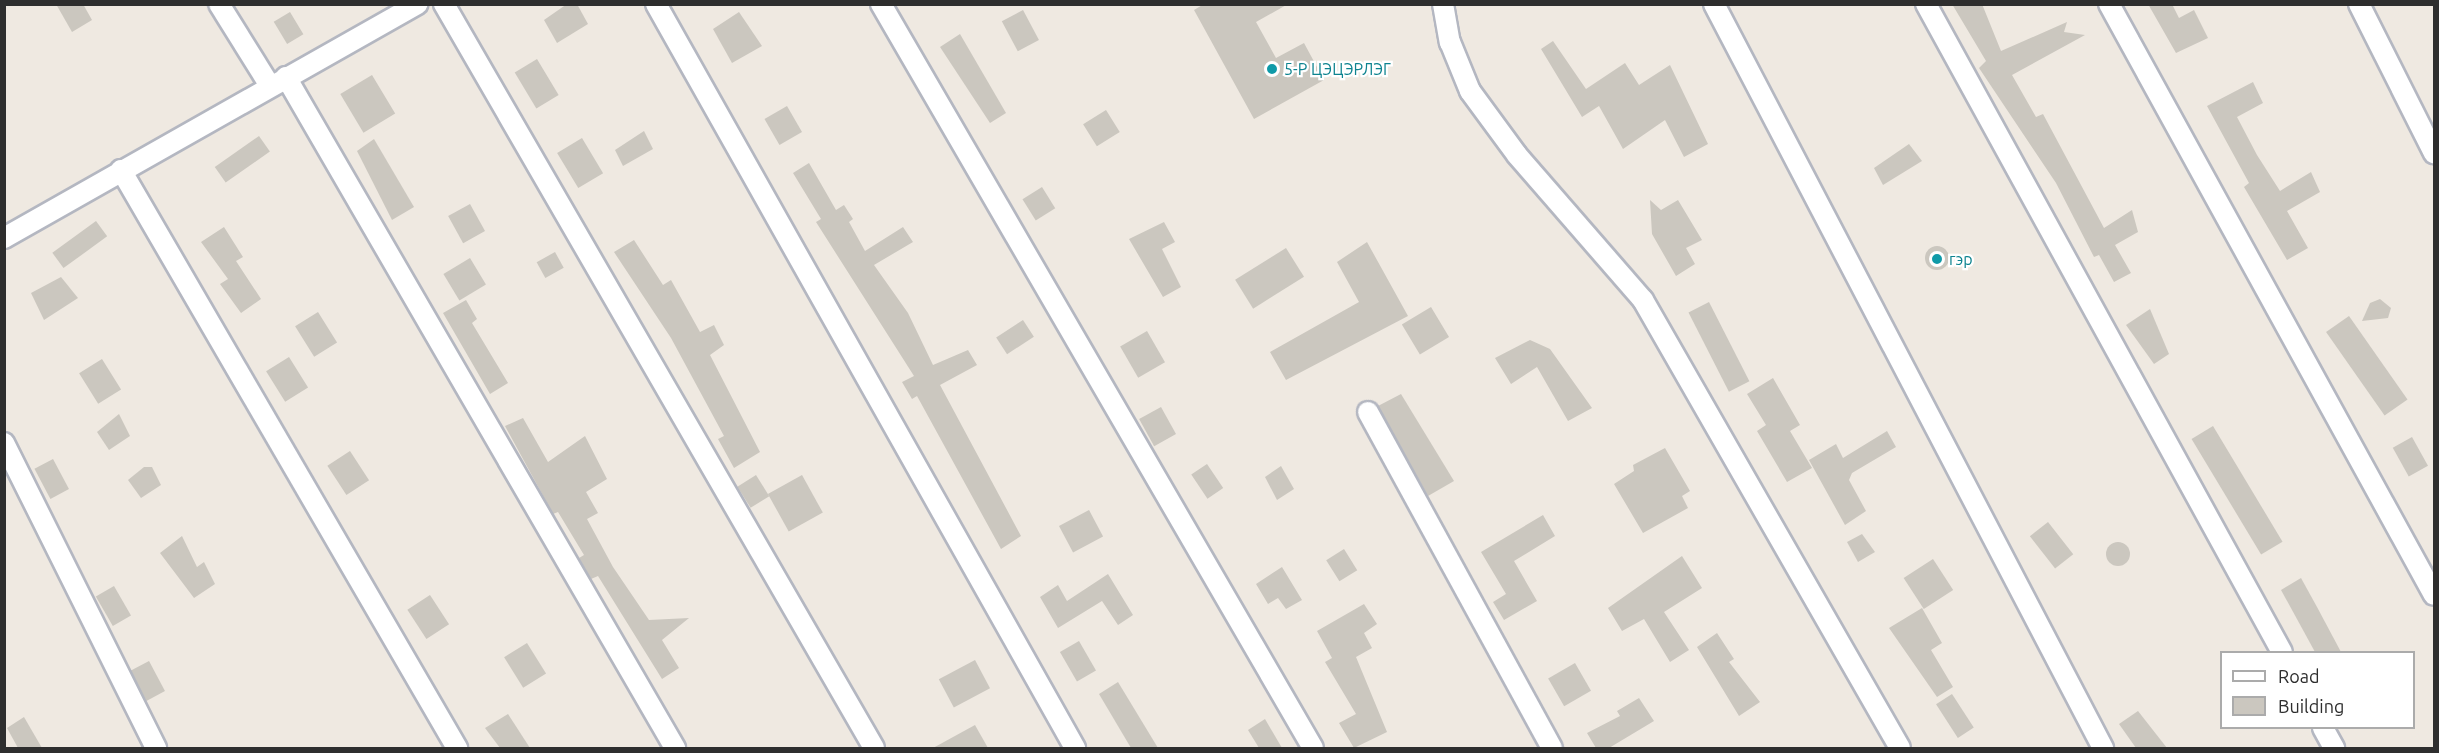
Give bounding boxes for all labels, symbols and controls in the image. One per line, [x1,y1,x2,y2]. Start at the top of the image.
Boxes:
place label: 5-Р ЦЭЦЭРЛЭГ [1284,59,1391,79]
marker: 5-Р ЦЭЦЭРЛЭГ [1265,62,1279,76]
place label: гэр [1949,249,1973,269]
marker: гэр [1930,252,1944,266]
legend [2220,651,2415,729]
text: Road [2278,666,2320,686]
text: Building [2278,696,2344,716]

